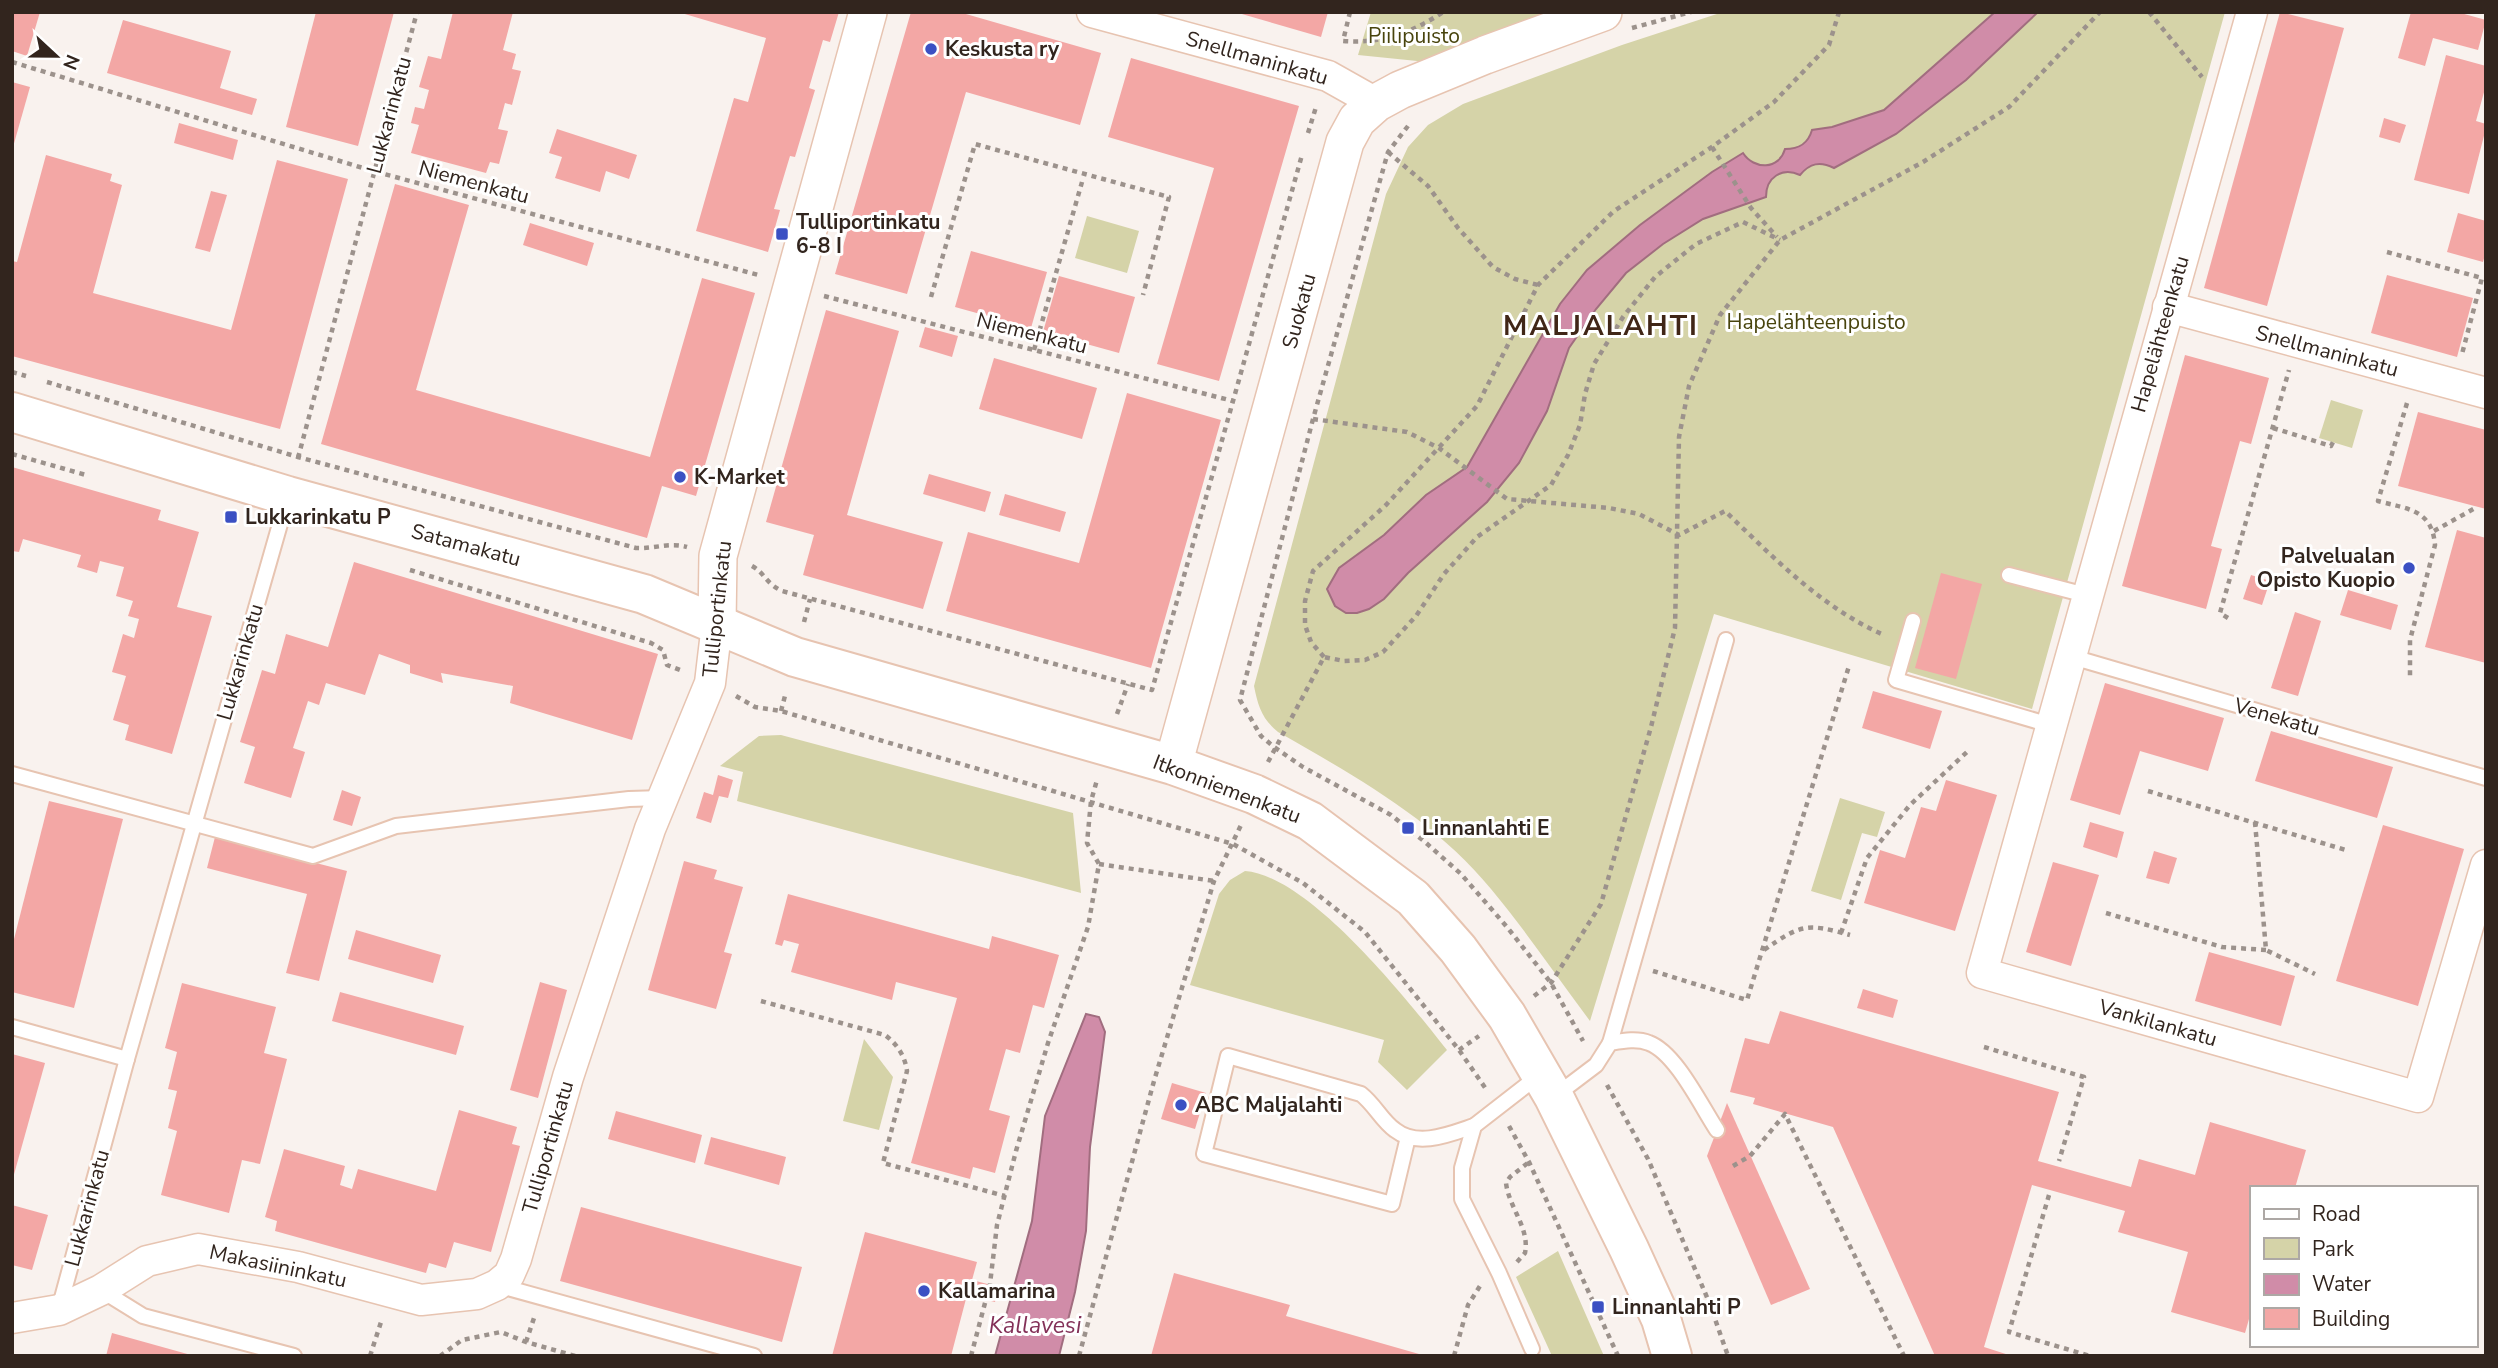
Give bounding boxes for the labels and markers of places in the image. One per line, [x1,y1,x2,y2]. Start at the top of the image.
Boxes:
place label: Keskusta ry [945,35,1060,63]
marker: Keskusta ry [923,41,939,57]
place label: Tulliportinkatu 6-8 I [796,208,940,260]
marker: Tulliportinkatu 6-8 I [774,226,790,242]
place label: K-Market [694,463,786,491]
marker: K-Market [672,469,688,485]
place label: Lukkarinkatu P [245,503,391,531]
marker: Lukkarinkatu P [223,509,239,525]
place label: Palvelualan Opisto Kuopio [2257,542,2395,594]
marker: Palvelualan Opisto Kuopio [2401,560,2417,576]
place label: Linnanlahti E [1422,814,1550,842]
marker: Linnanlahti E [1400,820,1416,836]
place label: ABC Maljalahti [1195,1091,1342,1119]
marker: ABC Maljalahti [1173,1097,1189,1113]
place label: Kallamarina [938,1277,1056,1305]
marker: Kallamarina [916,1283,932,1299]
place label: Linnanlahti P [1612,1293,1741,1321]
marker: Linnanlahti P [1590,1299,1606,1315]

